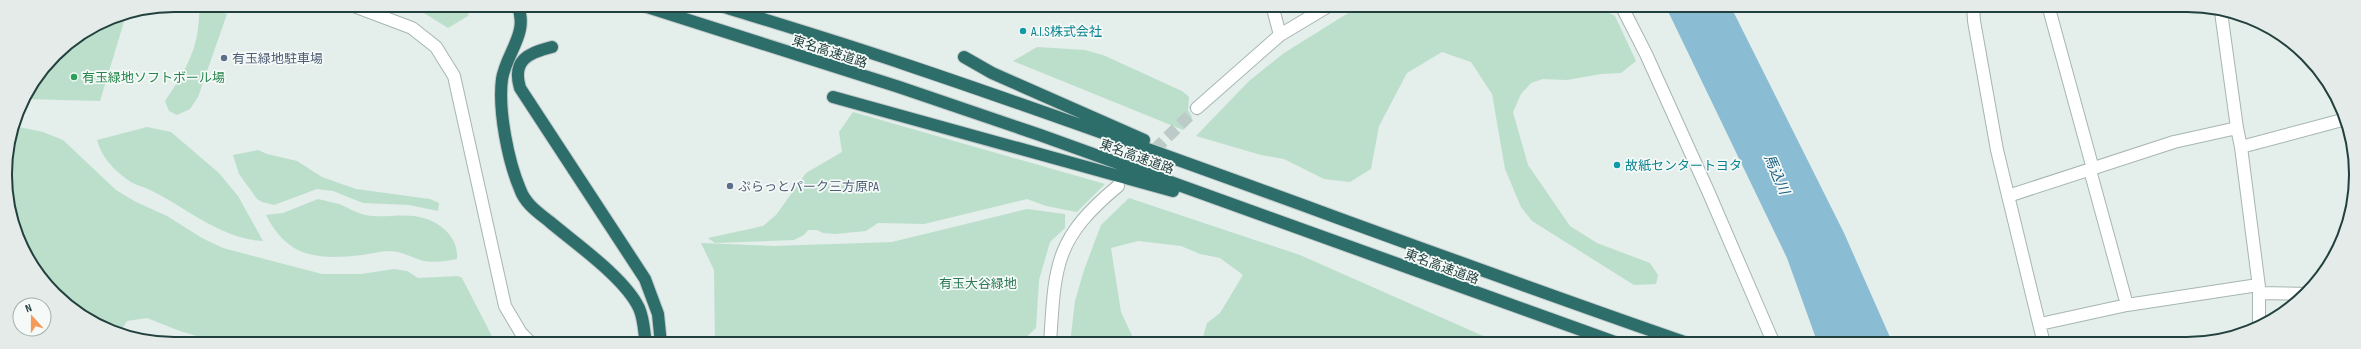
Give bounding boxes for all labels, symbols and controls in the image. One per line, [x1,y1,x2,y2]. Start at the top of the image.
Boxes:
place label: A.I.S株式会社 [1030,24,1102,40]
marker: A.I.S株式会社 [1018,26,1028,36]
street label: 東名高速道路 [790,32,869,72]
place label: 有玉緑地駐車場 [232,51,323,67]
marker: 有玉緑地駐車場 [219,53,229,63]
place label: 有玉緑地ソフトボール場 [82,70,225,86]
marker: 有玉緑地ソフトボール場 [69,72,79,82]
street label: 東名高速道路 [1097,136,1176,178]
water label: 馬込川 [1760,152,1794,199]
place label: 故紙センタートヨタ [1625,158,1742,174]
marker: 故紙センタートヨタ [1612,160,1622,170]
place label: ぷらっとパーク三方原PA [738,179,879,195]
marker: ぷらっとパーク三方原PA [725,181,735,191]
street label: 東名高速道路 [1402,246,1481,288]
park label: 有玉大谷緑地 [939,276,1017,292]
north arrow [12,297,52,337]
text: N [24,301,34,315]

